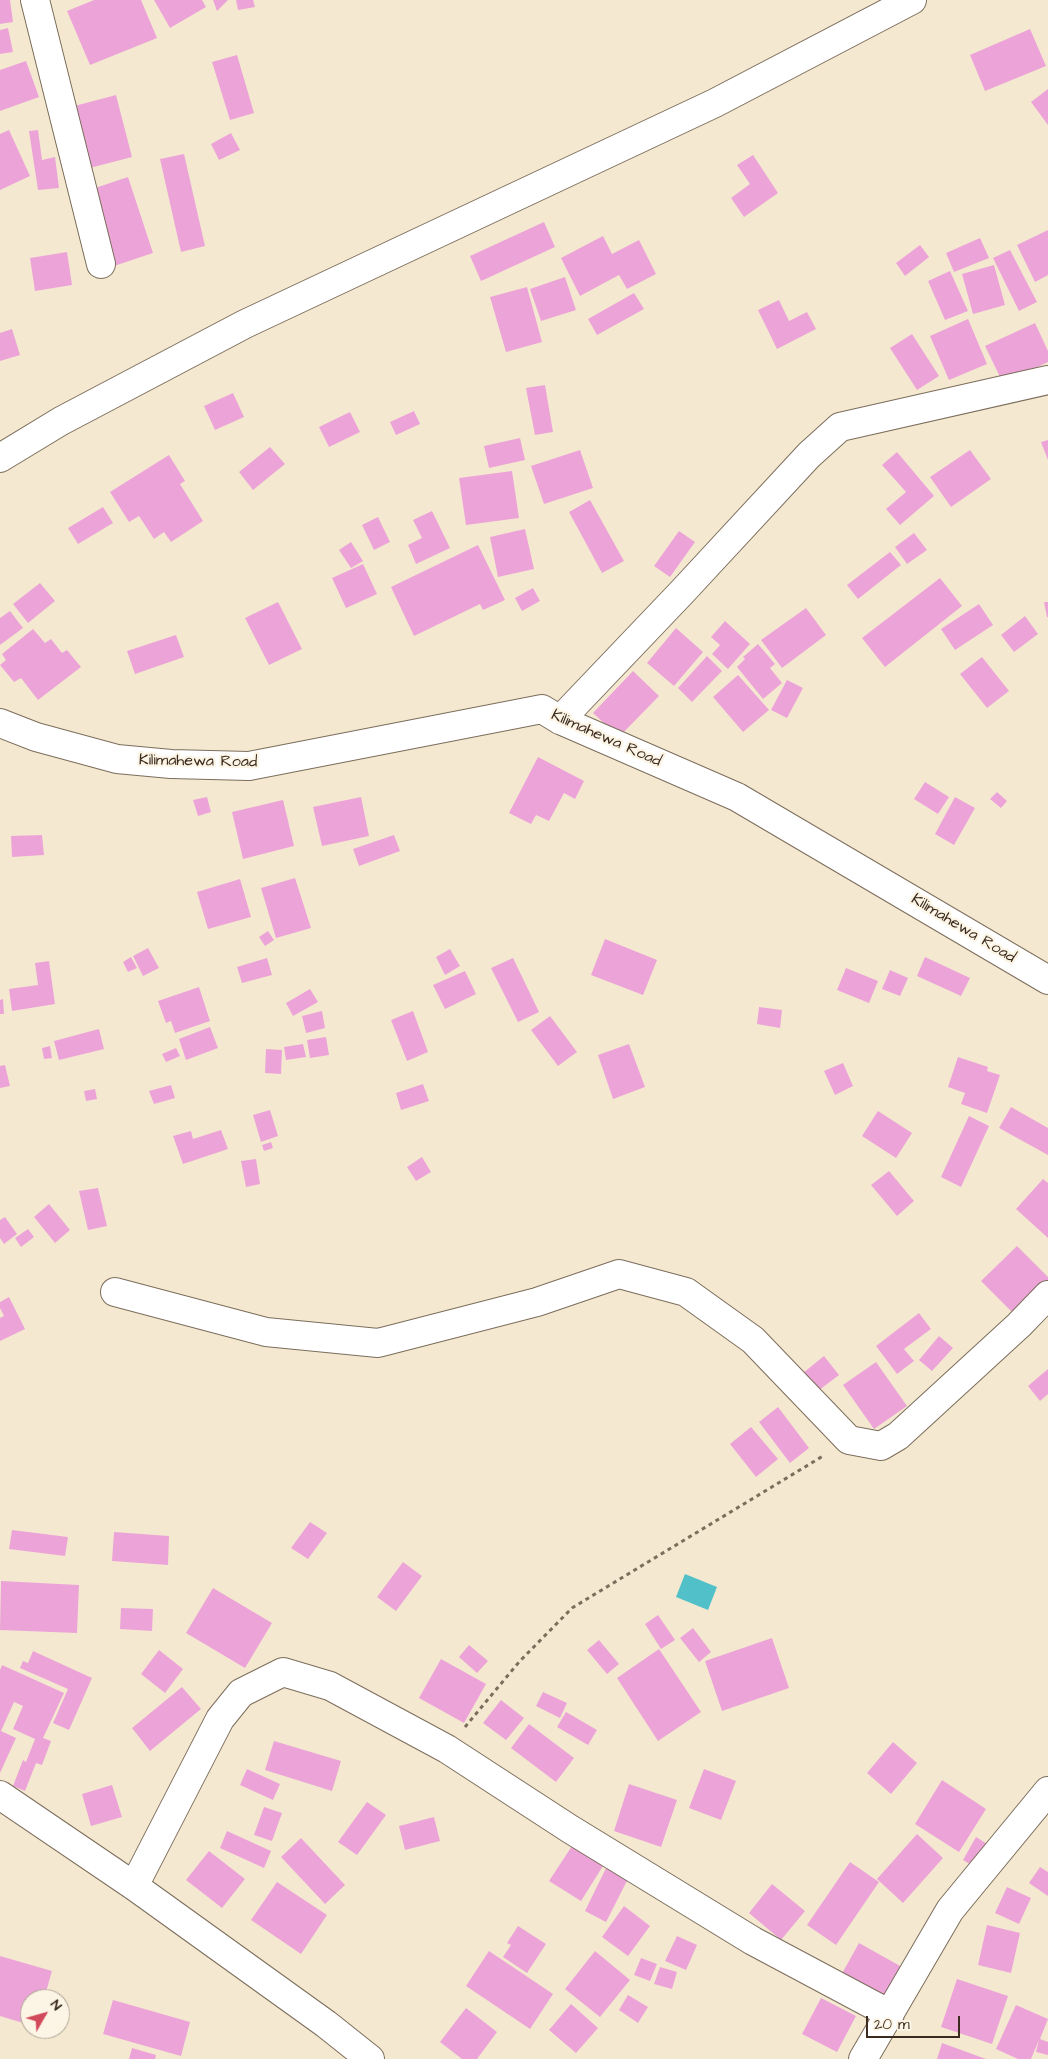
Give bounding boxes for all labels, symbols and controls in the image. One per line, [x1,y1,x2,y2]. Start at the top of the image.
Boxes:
street label: Kilimahewa Road [548,706,664,772]
street label: Kilimahewa Road [139,751,257,773]
street label: Kilimahewa Road [907,890,1019,968]
north arrow [20,1989,70,2039]
text: N [45,1996,67,2015]
scale bar [868,2006,962,2038]
text: 20 m [874,2014,910,2035]

